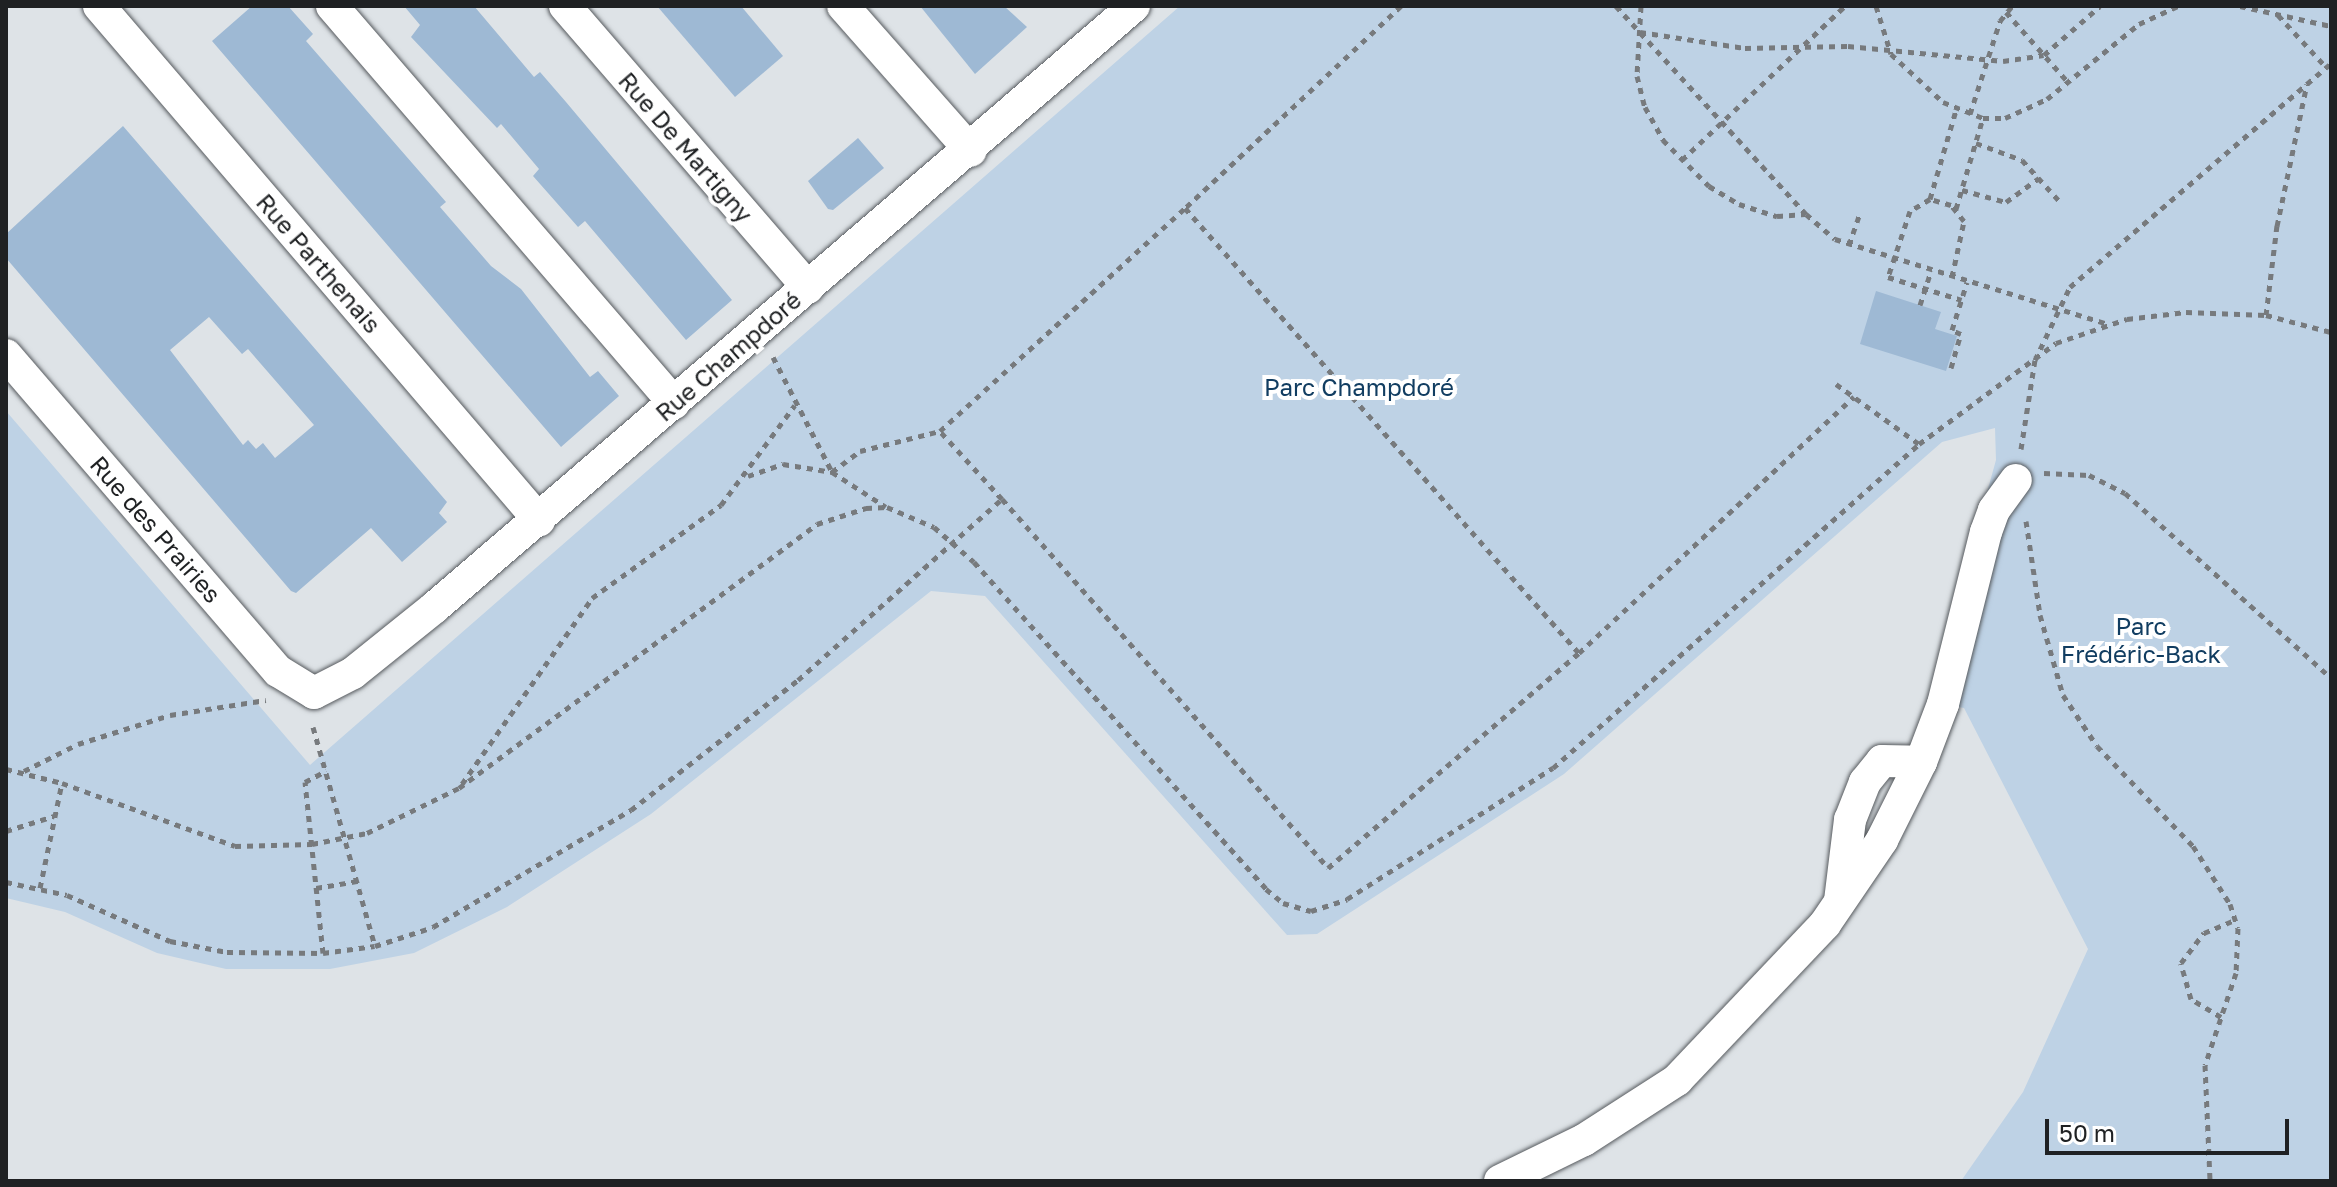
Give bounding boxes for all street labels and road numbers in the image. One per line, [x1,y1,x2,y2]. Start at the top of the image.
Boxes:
street label: Rue De Martigny [613,66,759,228]
street label: Rue Parthenais [251,188,387,338]
street label: Rue Champdoré [649,285,807,427]
street label: Rue des Prairies [84,450,228,608]

